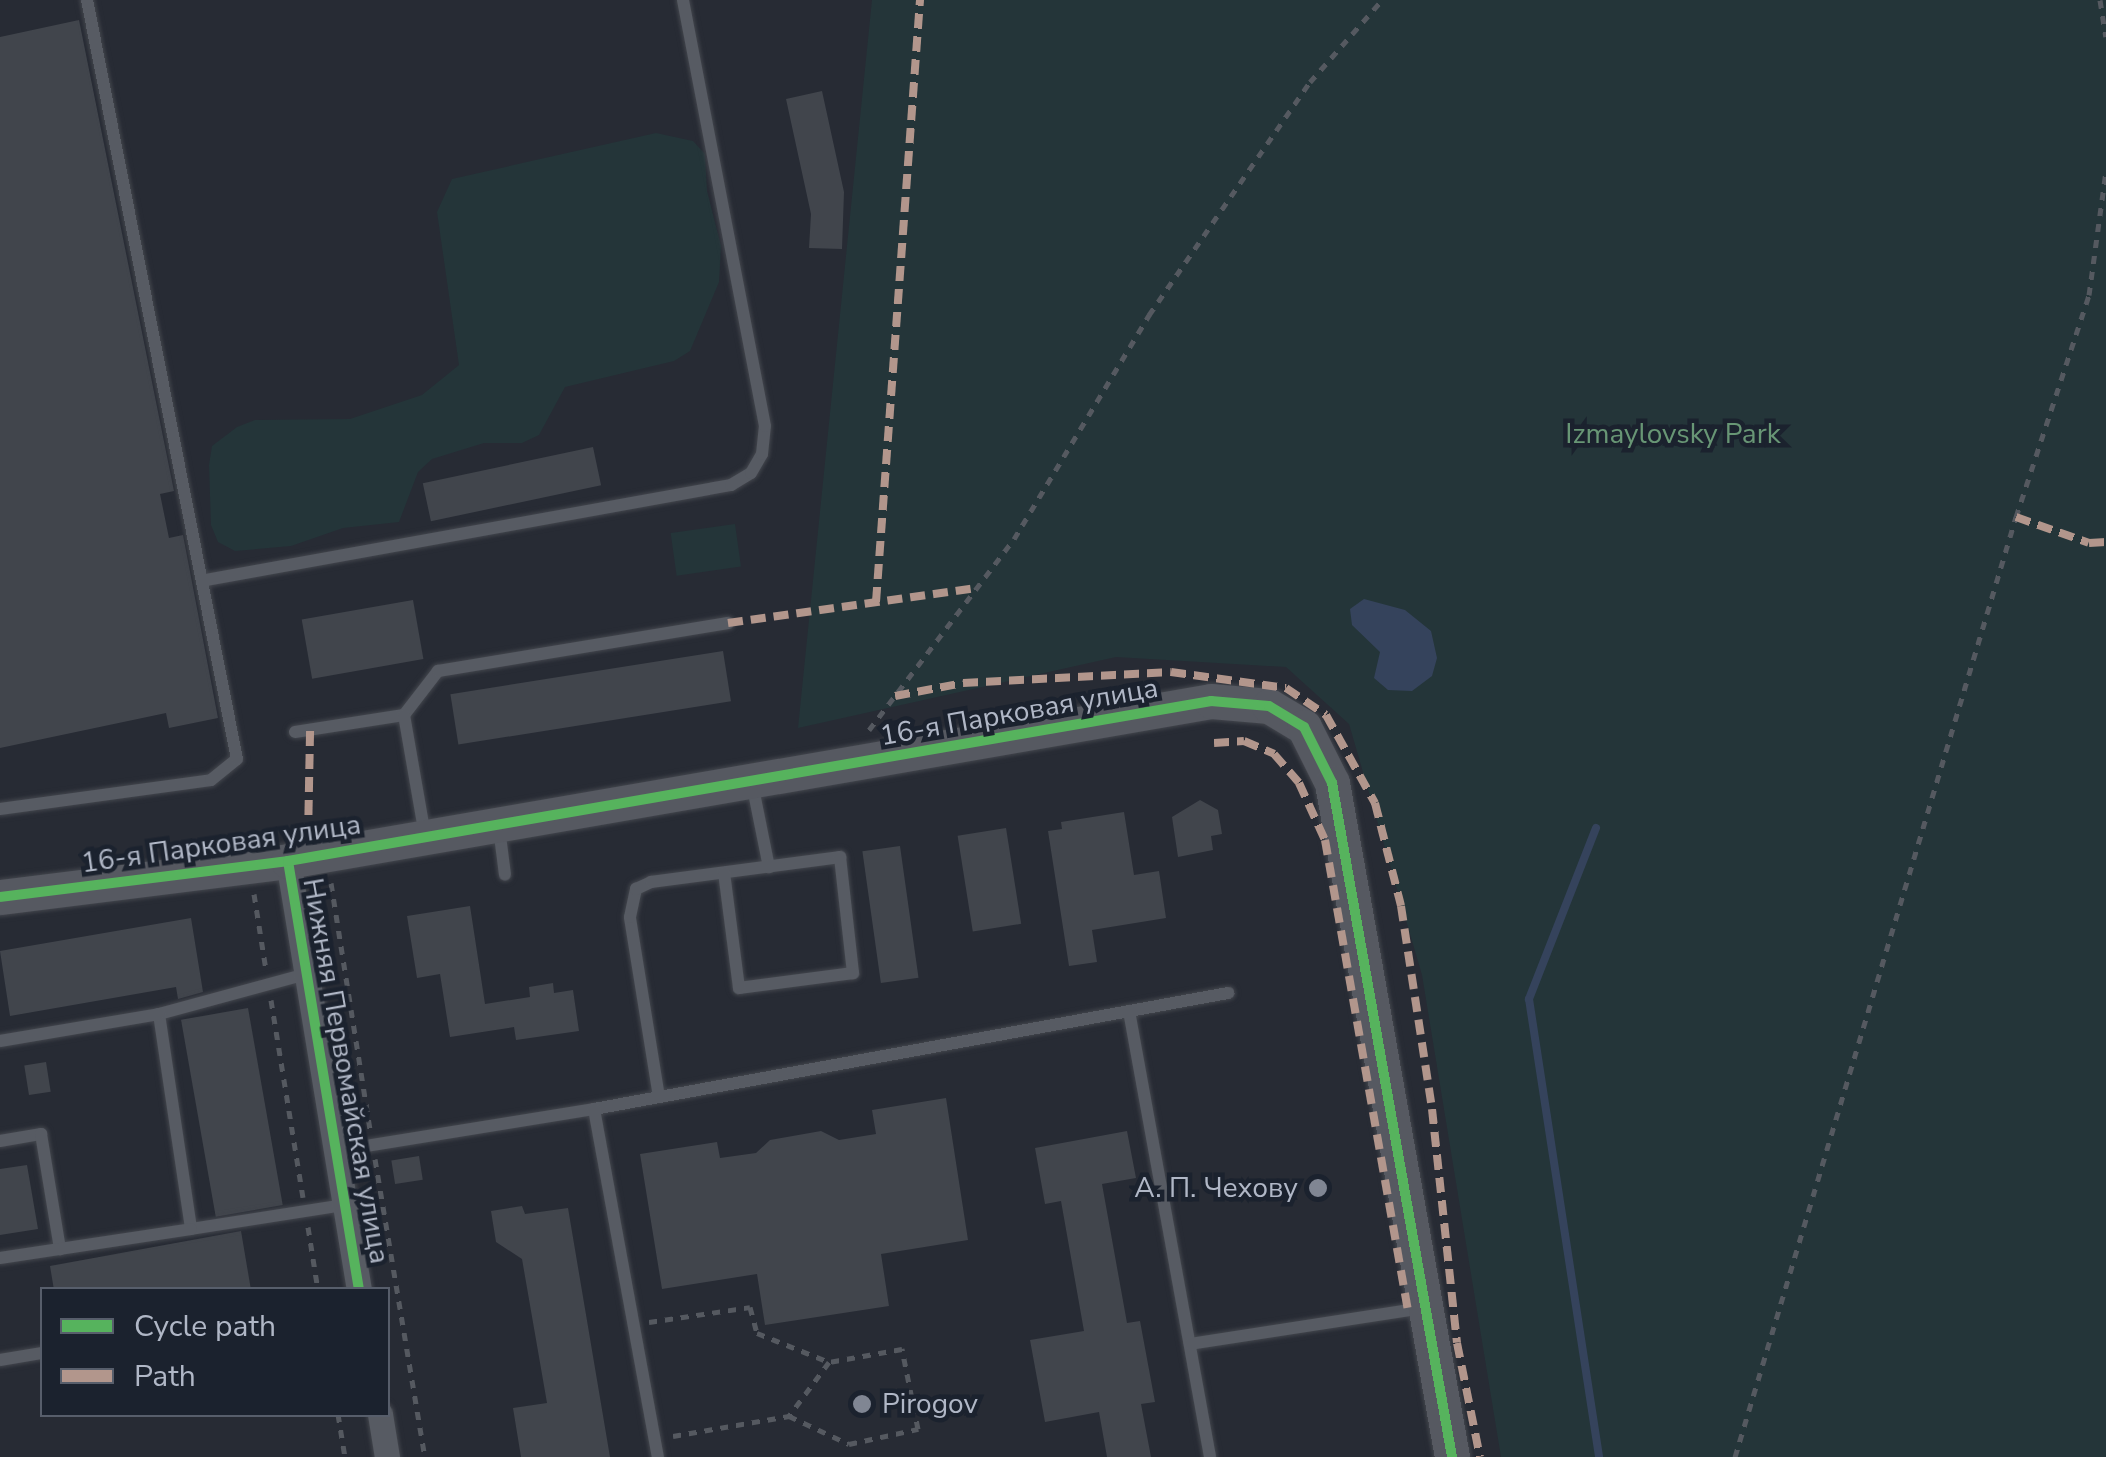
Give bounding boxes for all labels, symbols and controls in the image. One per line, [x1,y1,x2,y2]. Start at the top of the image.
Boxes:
park label: Izmaylovsky Park [1565,417,1781,451]
street label: 16-я Парковая улица [877,671,1161,753]
street label: 16-я Парковая улица [79,808,363,880]
street label: Нижняя Первомайская улица [296,876,396,1266]
place label: А. П. Чехову [1134,1171,1298,1205]
marker: А. П. Чехову [1307,1177,1329,1199]
legend [40,1287,390,1417]
text: Cycle path [134,1306,276,1347]
text: Path [134,1356,196,1397]
place label: Pirogov [882,1387,978,1421]
marker: Pirogov [851,1393,873,1415]

